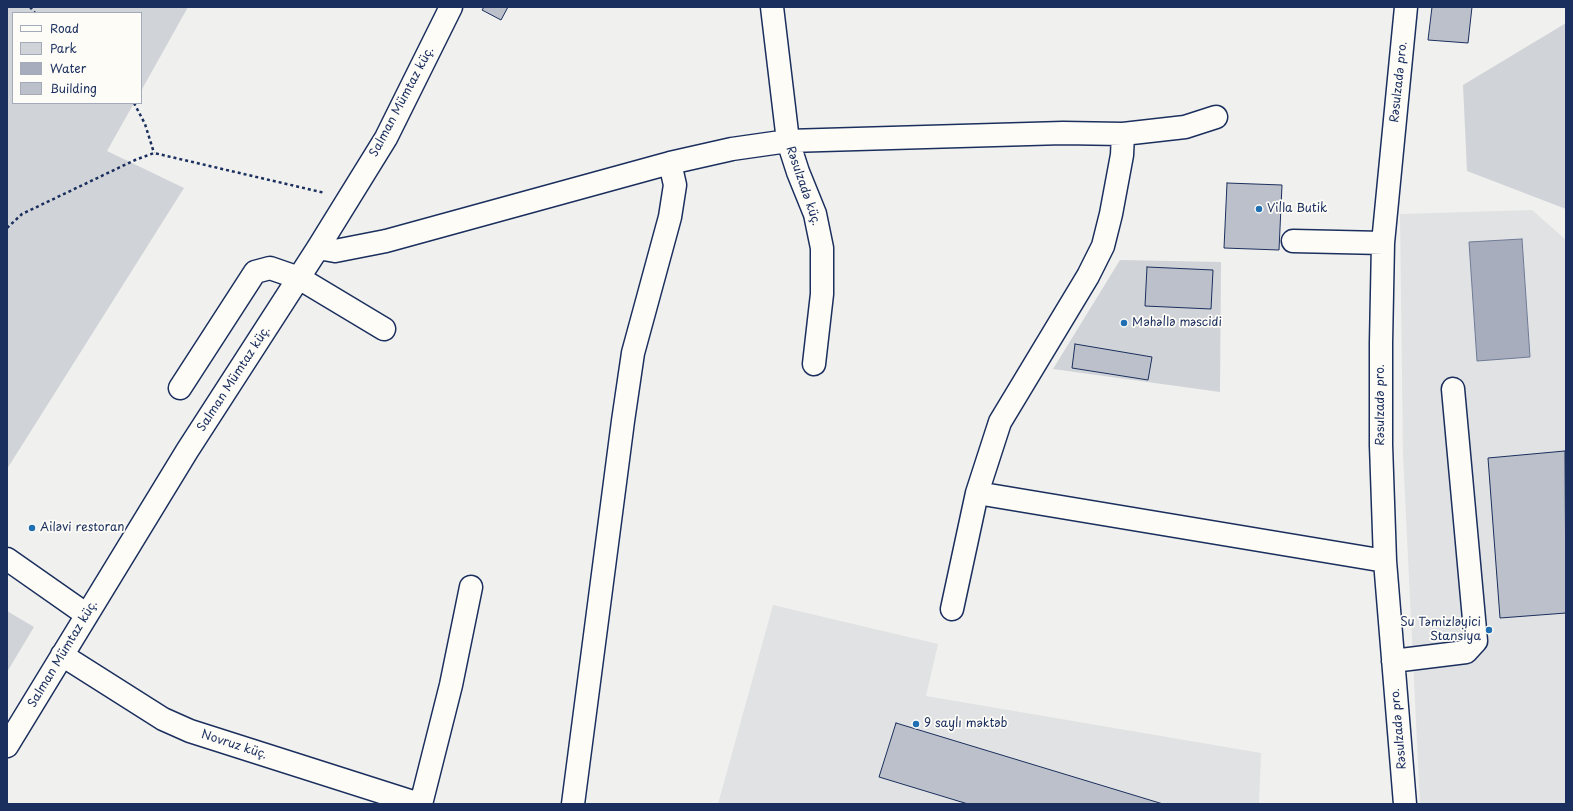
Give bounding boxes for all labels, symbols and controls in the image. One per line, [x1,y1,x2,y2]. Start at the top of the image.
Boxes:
legend [12,12,142,104]
text: Road [50,19,79,37]
text: Park [50,39,77,57]
street label: Rəsulzadə pro. [1388,41,1410,123]
street label: Salman Mümtaz küç. [367,44,437,160]
text: Water [50,59,86,77]
text: Building [50,79,97,97]
street label: Rəsulzadə küç. [783,144,823,228]
place label: Villa Butik [1267,202,1327,216]
marker: Villa Butik [1254,204,1264,214]
place label: Məhəllə məscidi [1132,316,1222,330]
marker: Məhəllə məscidi [1119,318,1129,328]
street label: Salman Mümtaz küç. [195,324,273,434]
street label: Rəsulzadə pro. [1374,364,1388,446]
place label: Ailəvi restoran [40,521,125,535]
marker: Ailəvi restoran [27,523,37,533]
street label: Salman Mümtaz küç. [25,598,101,710]
place label: Su Təmizləyici Stansiya [1400,616,1481,644]
marker: Su Təmizləyici Stansiya [1484,625,1494,635]
street label: Rəsulzadə pro. [1388,688,1410,770]
place label: 9 saylı məktəb [924,717,1008,731]
marker: 9 saylı məktəb [911,719,921,729]
street label: Novruz küç. [199,728,269,762]

